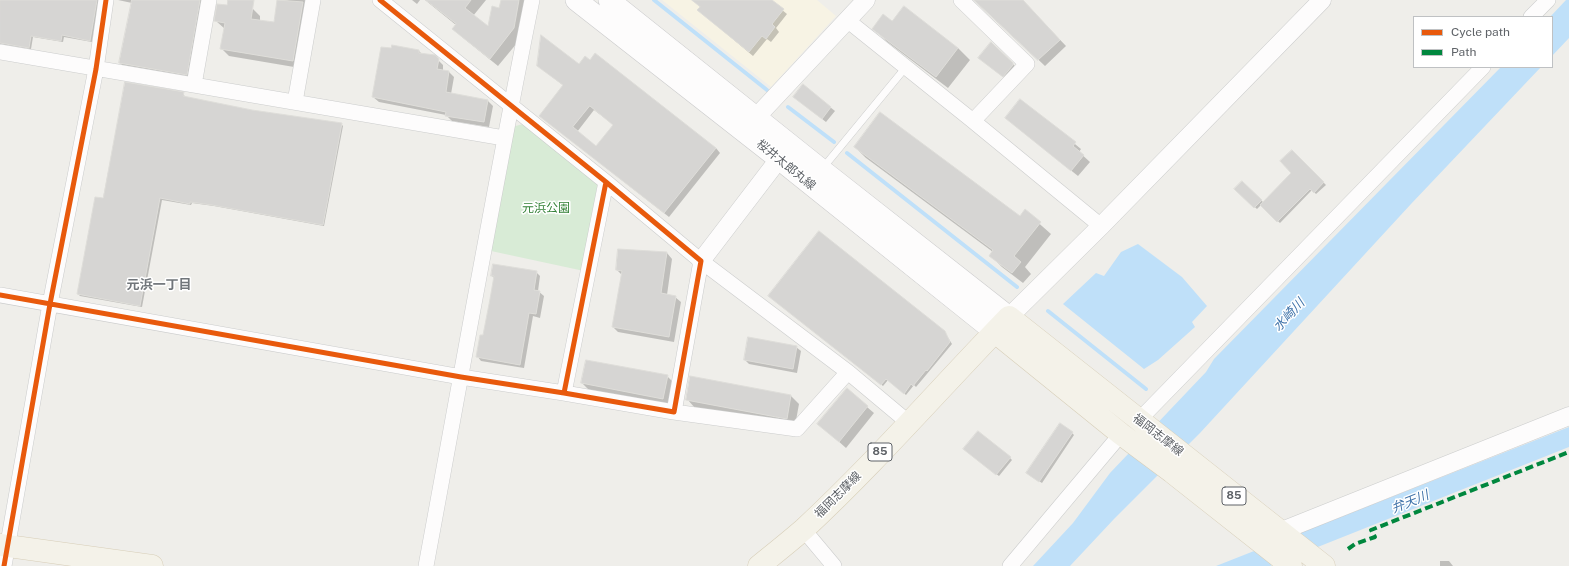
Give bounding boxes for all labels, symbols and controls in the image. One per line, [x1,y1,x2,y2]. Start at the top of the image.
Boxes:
legend [1413,16,1553,68]
text: Cycle path [1451,25,1510,39]
text: Path [1451,45,1477,59]
street label: 桜井太郎丸線 [753,137,819,193]
park label: 元浜公園 [522,201,570,215]
district label: 元浜一丁目 [127,277,191,293]
water label: 水崎川 [1270,295,1308,335]
street label: 福岡志摩線 [1130,411,1186,459]
road number: 85 [868,443,892,461]
street label: 福岡志摩線 [812,469,864,521]
road number: 85 [1222,487,1246,505]
water label: 弁天川 [1389,487,1431,517]

